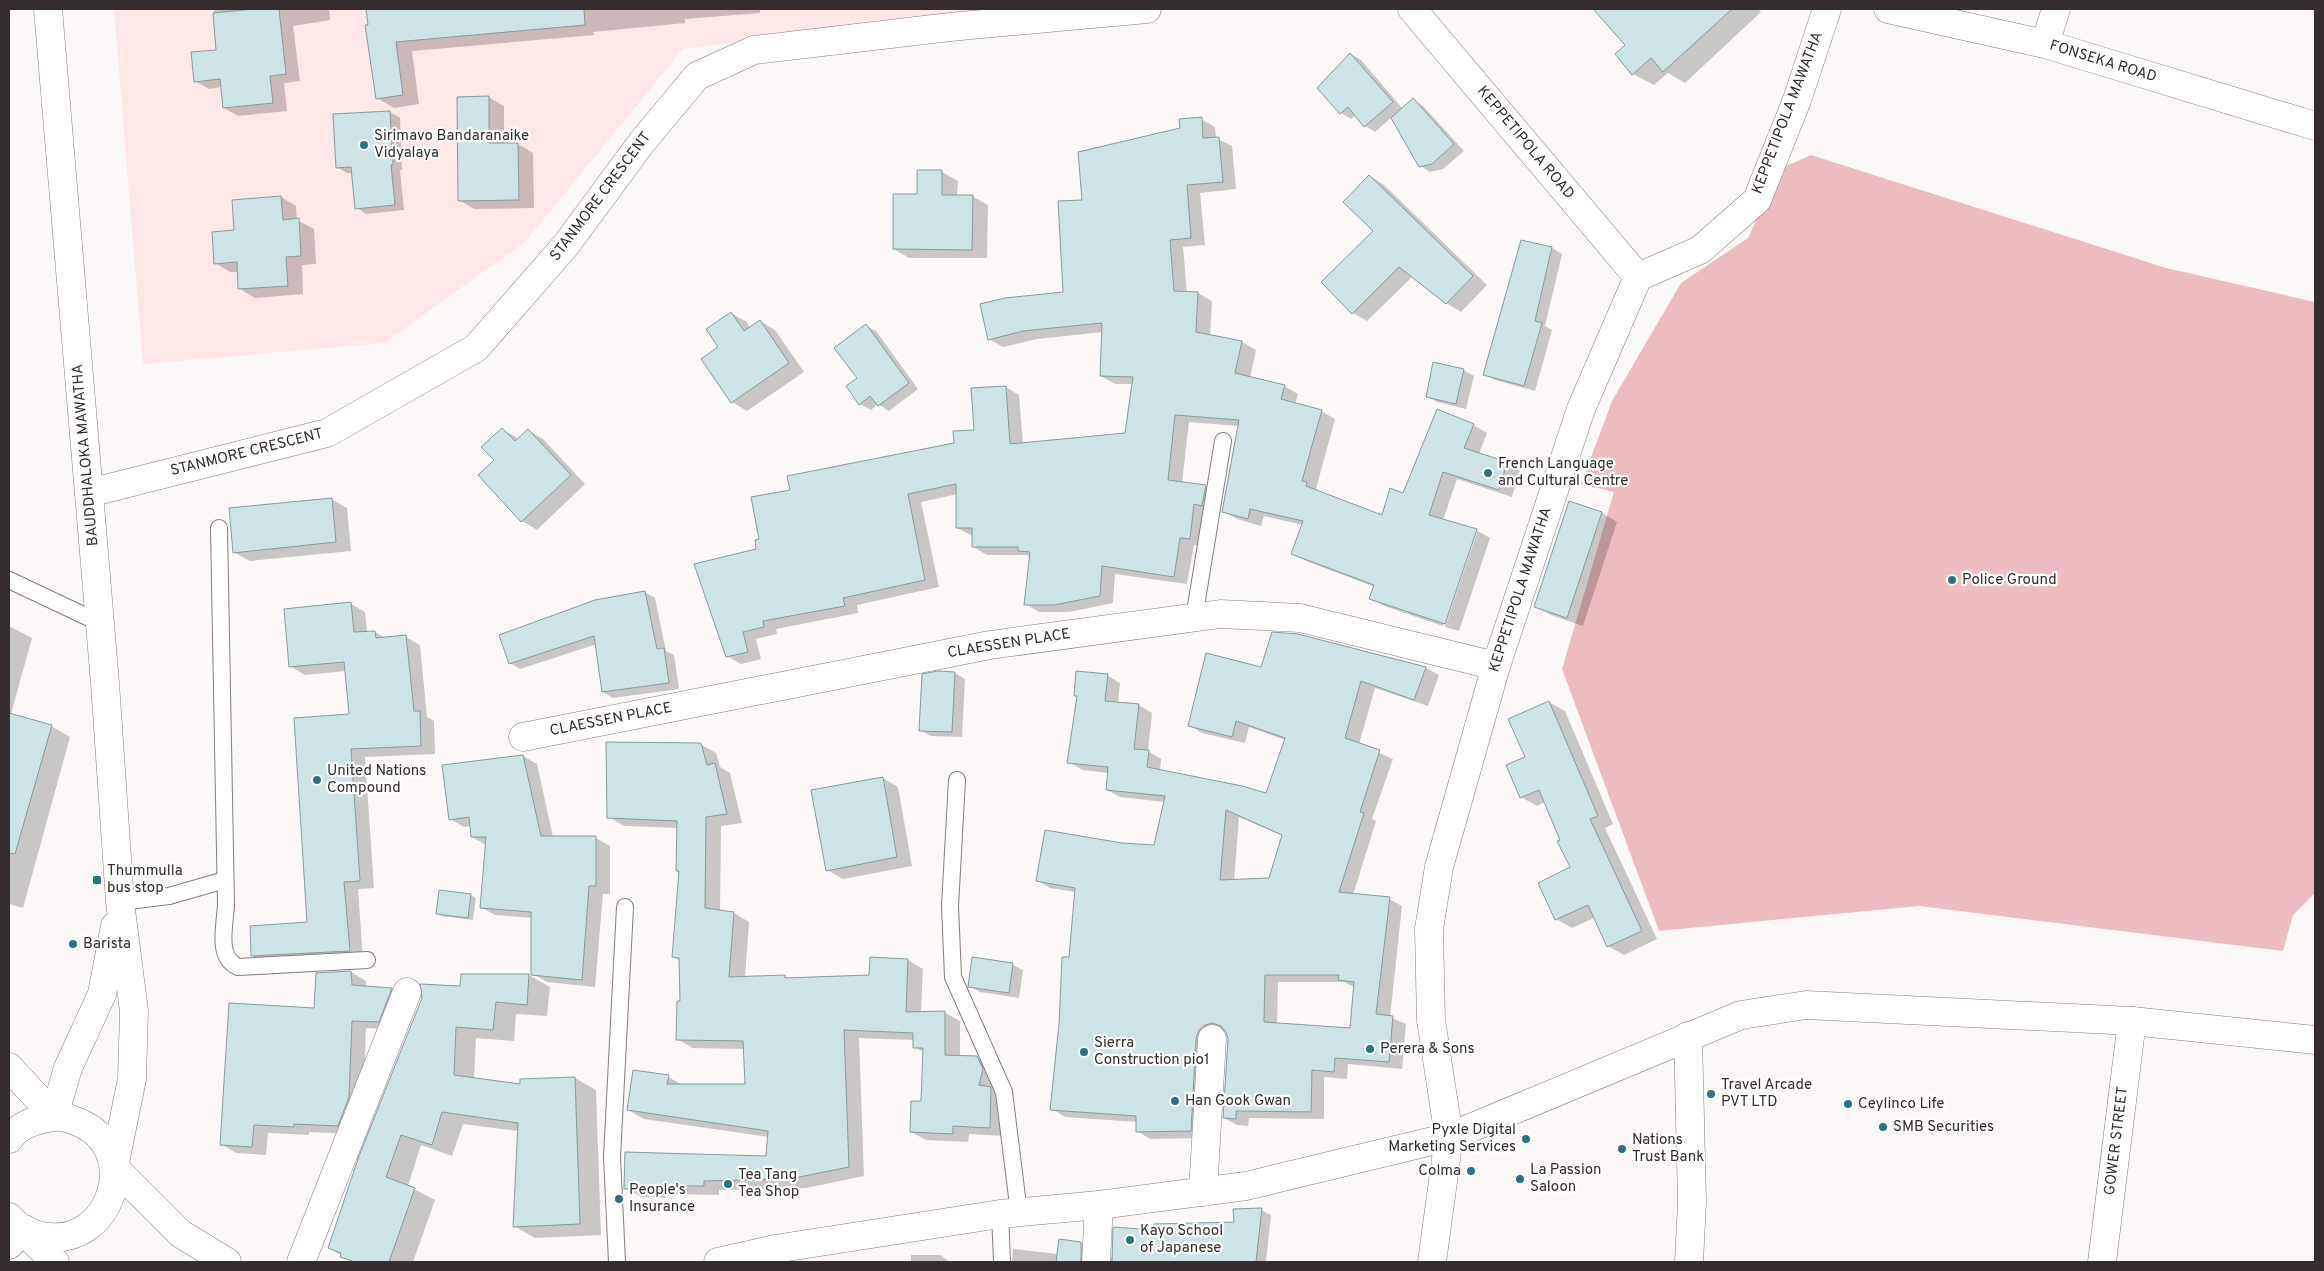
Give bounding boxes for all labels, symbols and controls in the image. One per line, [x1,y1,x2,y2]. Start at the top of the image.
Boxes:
street label: KEPPETIPOLA MAWATHA [1748,29,1828,197]
street label: FONSEKA ROAD [2047,37,2159,87]
street label: KEPPETIPOLA ROAD [1472,83,1578,203]
place label: Sirimavo Bandaranaike Vidyalaya [374,127,529,163]
street label: STANMORE CRESCENT [546,129,656,265]
marker: Sirimavo Bandaranaike Vidyalaya [358,139,370,151]
street label: BAUDDHALOKA MAWATHA [69,363,103,547]
street label: STANMORE CRESCENT [169,425,325,481]
place label: French Language and Cultural Centre [1498,455,1628,491]
marker: French Language and Cultural Centre [1482,467,1494,479]
street label: KEPPETIPOLA MAWATHA [1485,505,1557,675]
place label: Police Ground [1962,571,2057,590]
marker: Police Ground [1946,574,1958,586]
street label: CLAESSEN PLACE [946,625,1072,663]
street label: CLAESSEN PLACE [548,699,674,741]
place label: United Nations Compound [327,762,426,798]
marker: United Nations Compound [311,774,323,786]
place label: Thummulla bus stop [107,862,183,898]
marker: Thummulla bus stop [91,874,103,886]
place label: Barista [83,935,131,954]
marker: Barista [67,938,79,950]
place label: Sierra Construction pio1 [1094,1034,1210,1070]
place label: Perera & Sons [1380,1040,1475,1059]
marker: Perera & Sons [1364,1043,1376,1055]
marker: Sierra Construction pio1 [1078,1046,1090,1058]
place label: Travel Arcade PVT LTD [1721,1076,1812,1112]
street label: GOWER STREET [2101,1085,2133,1197]
marker: Travel Arcade PVT LTD [1705,1088,1717,1100]
place label: Han Gook Gwan [1185,1092,1291,1111]
marker: Han Gook Gwan [1169,1095,1181,1107]
place label: Ceylinco Life [1858,1095,1944,1114]
marker: Ceylinco Life [1842,1098,1854,1110]
place label: SMB Securities [1893,1118,1994,1137]
place label: Pyxle Digital Marketing Services [1388,1121,1516,1157]
marker: SMB Securities [1877,1121,1889,1133]
place label: Nations Trust Bank [1632,1131,1704,1167]
marker: Pyxle Digital Marketing Services [1520,1133,1532,1145]
marker: Nations Trust Bank [1616,1143,1628,1155]
place label: La Passion Saloon [1530,1161,1601,1197]
place label: Colma [1418,1162,1461,1181]
marker: Colma [1465,1165,1477,1177]
place label: Tea Tang Tea Shop [738,1166,799,1202]
marker: La Passion Saloon [1514,1173,1526,1185]
marker: Tea Tang Tea Shop [722,1178,734,1190]
place label: People's Insurance [629,1181,695,1217]
marker: People's Insurance [613,1193,625,1205]
place label: Kayo School of Japanese [1140,1222,1223,1258]
marker: Kayo School of Japanese [1124,1234,1136,1246]

